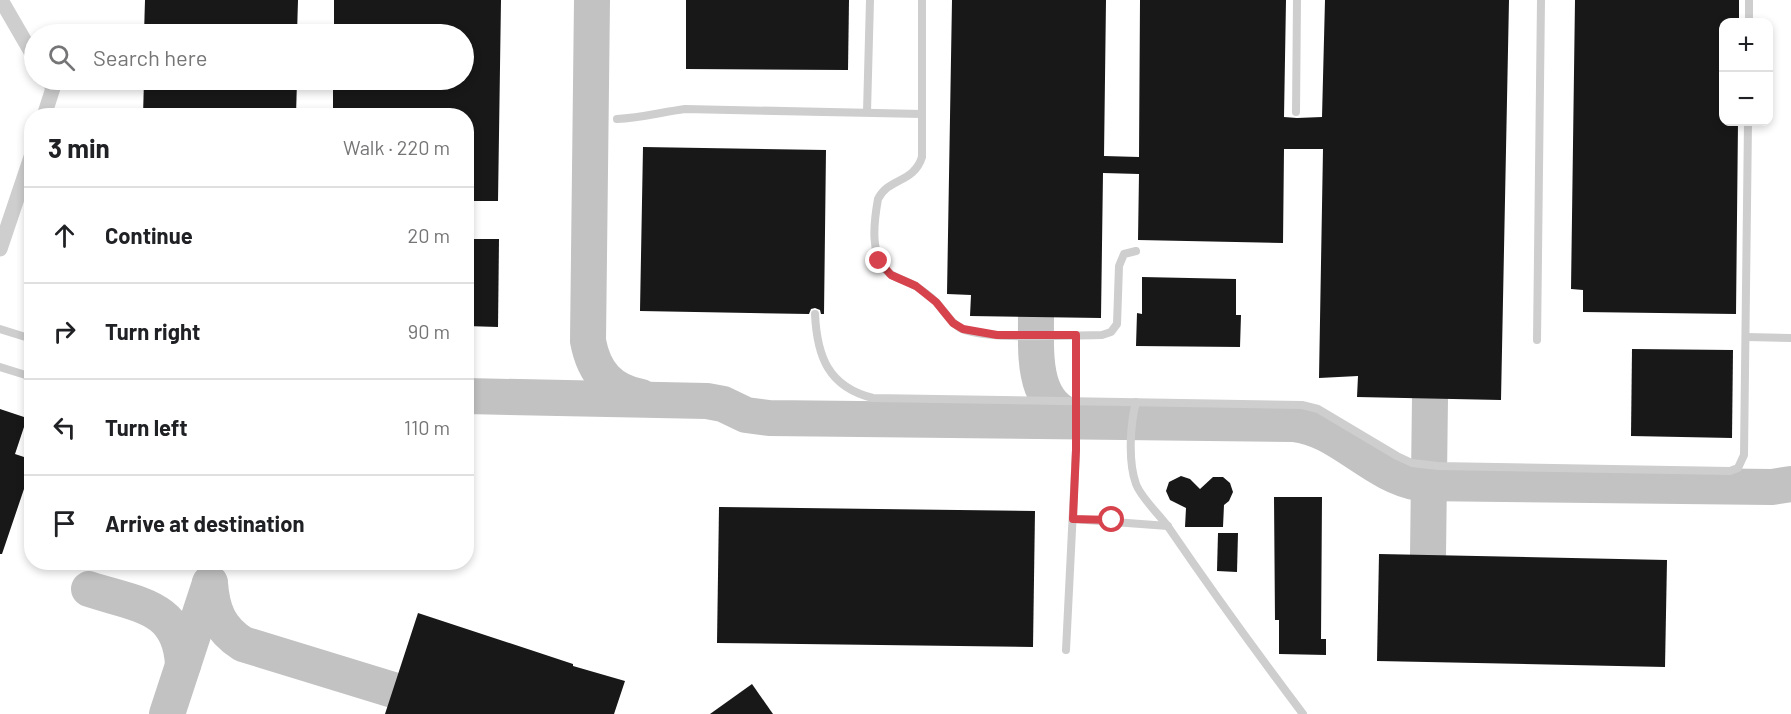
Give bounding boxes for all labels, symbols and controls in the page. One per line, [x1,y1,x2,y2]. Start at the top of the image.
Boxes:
map controls [1719,18,1773,126]
button: + [1719,18,1773,72]
search box [24,24,474,90]
icon: search [45,41,78,74]
text: Search here [93,44,207,70]
button: − [1719,72,1773,126]
text: 3 min [48,132,110,163]
text: Walk · 220 m [343,135,450,159]
icon: ahead [48,219,81,252]
text: Continue [105,222,193,248]
text: 20 m [407,223,450,247]
route end [865,247,891,273]
icon: right [48,315,81,348]
text: Turn right [105,318,200,344]
text: 90 m [408,319,450,343]
icon: left [48,411,81,444]
text: Turn left [105,414,188,440]
text: 110 m [404,415,450,439]
route start [1098,506,1124,532]
icon: arrive [48,507,81,540]
text: Arrive at destination [105,510,304,536]

